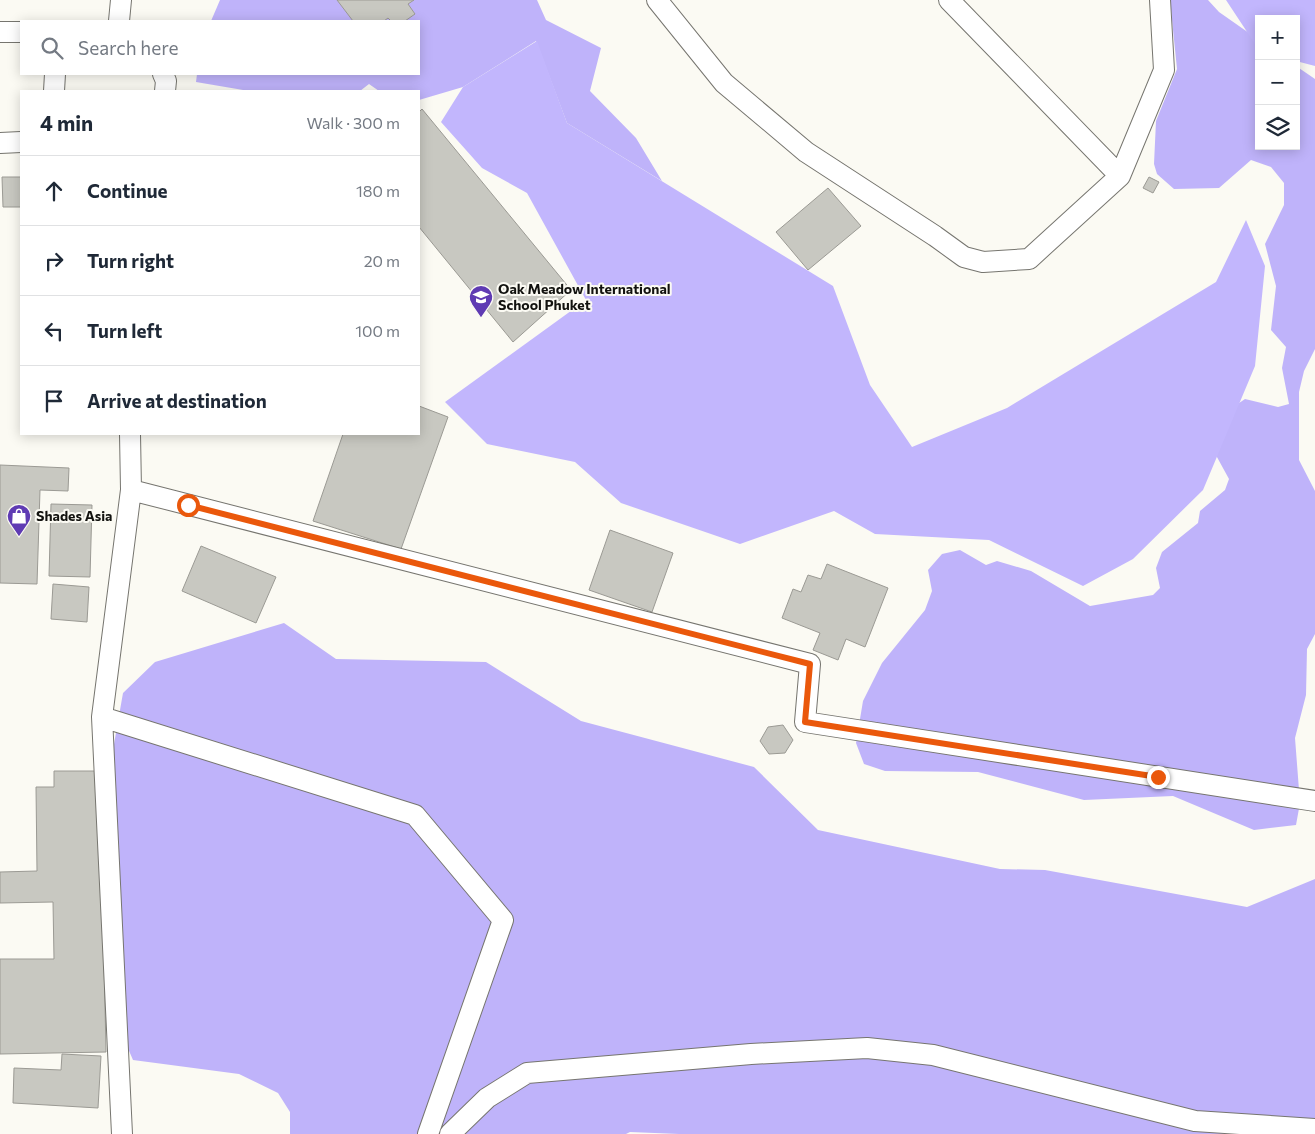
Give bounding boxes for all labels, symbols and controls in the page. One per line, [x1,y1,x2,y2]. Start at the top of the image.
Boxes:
map controls [1255,15,1300,150]
button: + [1255,15,1300,60]
search box [20,20,420,75]
icon: search [38,34,66,62]
text: Search here [78,36,178,59]
button: − [1255,60,1300,105]
button: layers [1255,105,1300,150]
text: 4 min [40,110,93,135]
text: Walk · 300 m [306,113,400,132]
icon: ahead [40,177,68,205]
text: Continue [87,179,167,202]
text: 180 m [356,181,400,200]
icon: right [40,247,68,275]
text: Turn right [87,249,174,272]
text: 20 m [364,251,400,270]
place label: Oak Meadow International School Phuket [498,280,671,313]
school or university icon: Oak Meadow International School Phuket [468,284,494,318]
icon: left [40,317,68,345]
text: Turn left [87,319,162,342]
text: 100 m [355,321,400,340]
icon: arrive [40,387,68,415]
text: Arrive at destination [87,389,267,412]
route start [177,494,200,517]
shop icon: Shades Asia [6,503,32,537]
place label: Shades Asia [36,507,113,524]
route end [1147,766,1170,789]

